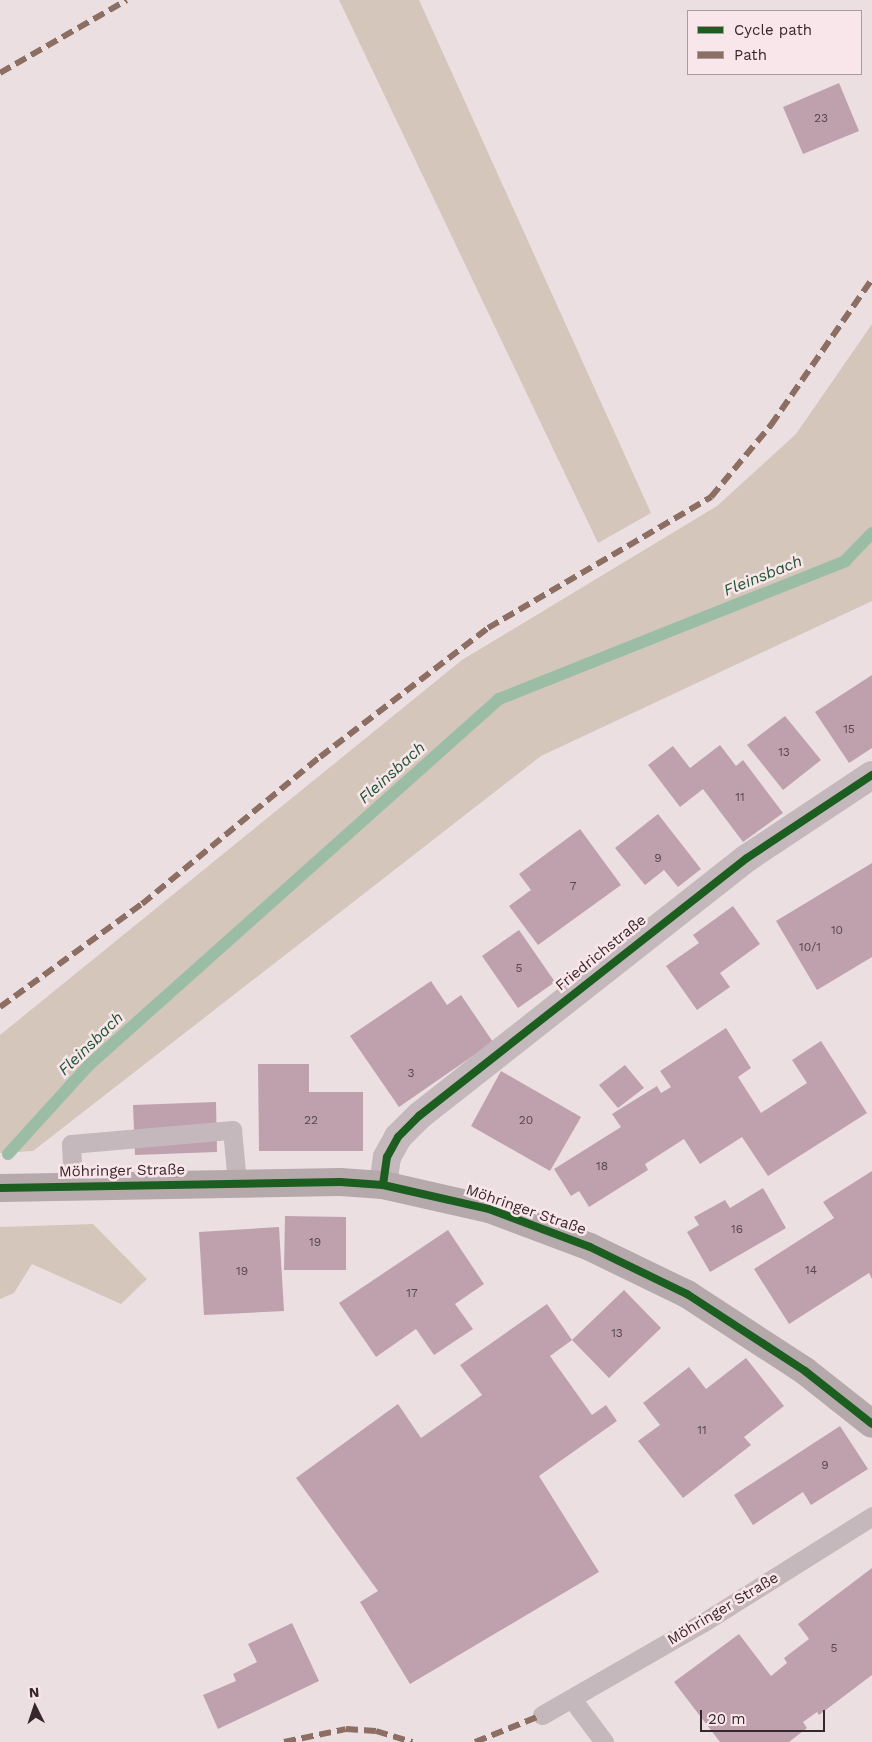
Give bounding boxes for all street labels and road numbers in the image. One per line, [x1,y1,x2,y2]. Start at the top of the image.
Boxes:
street label: Friedrichstraße [552,911,650,995]
street label: Möhringer Straße [59,1161,185,1181]
street label: Möhringer Straße [463,1181,589,1239]
street label: Möhringer Straße [664,1569,782,1649]

